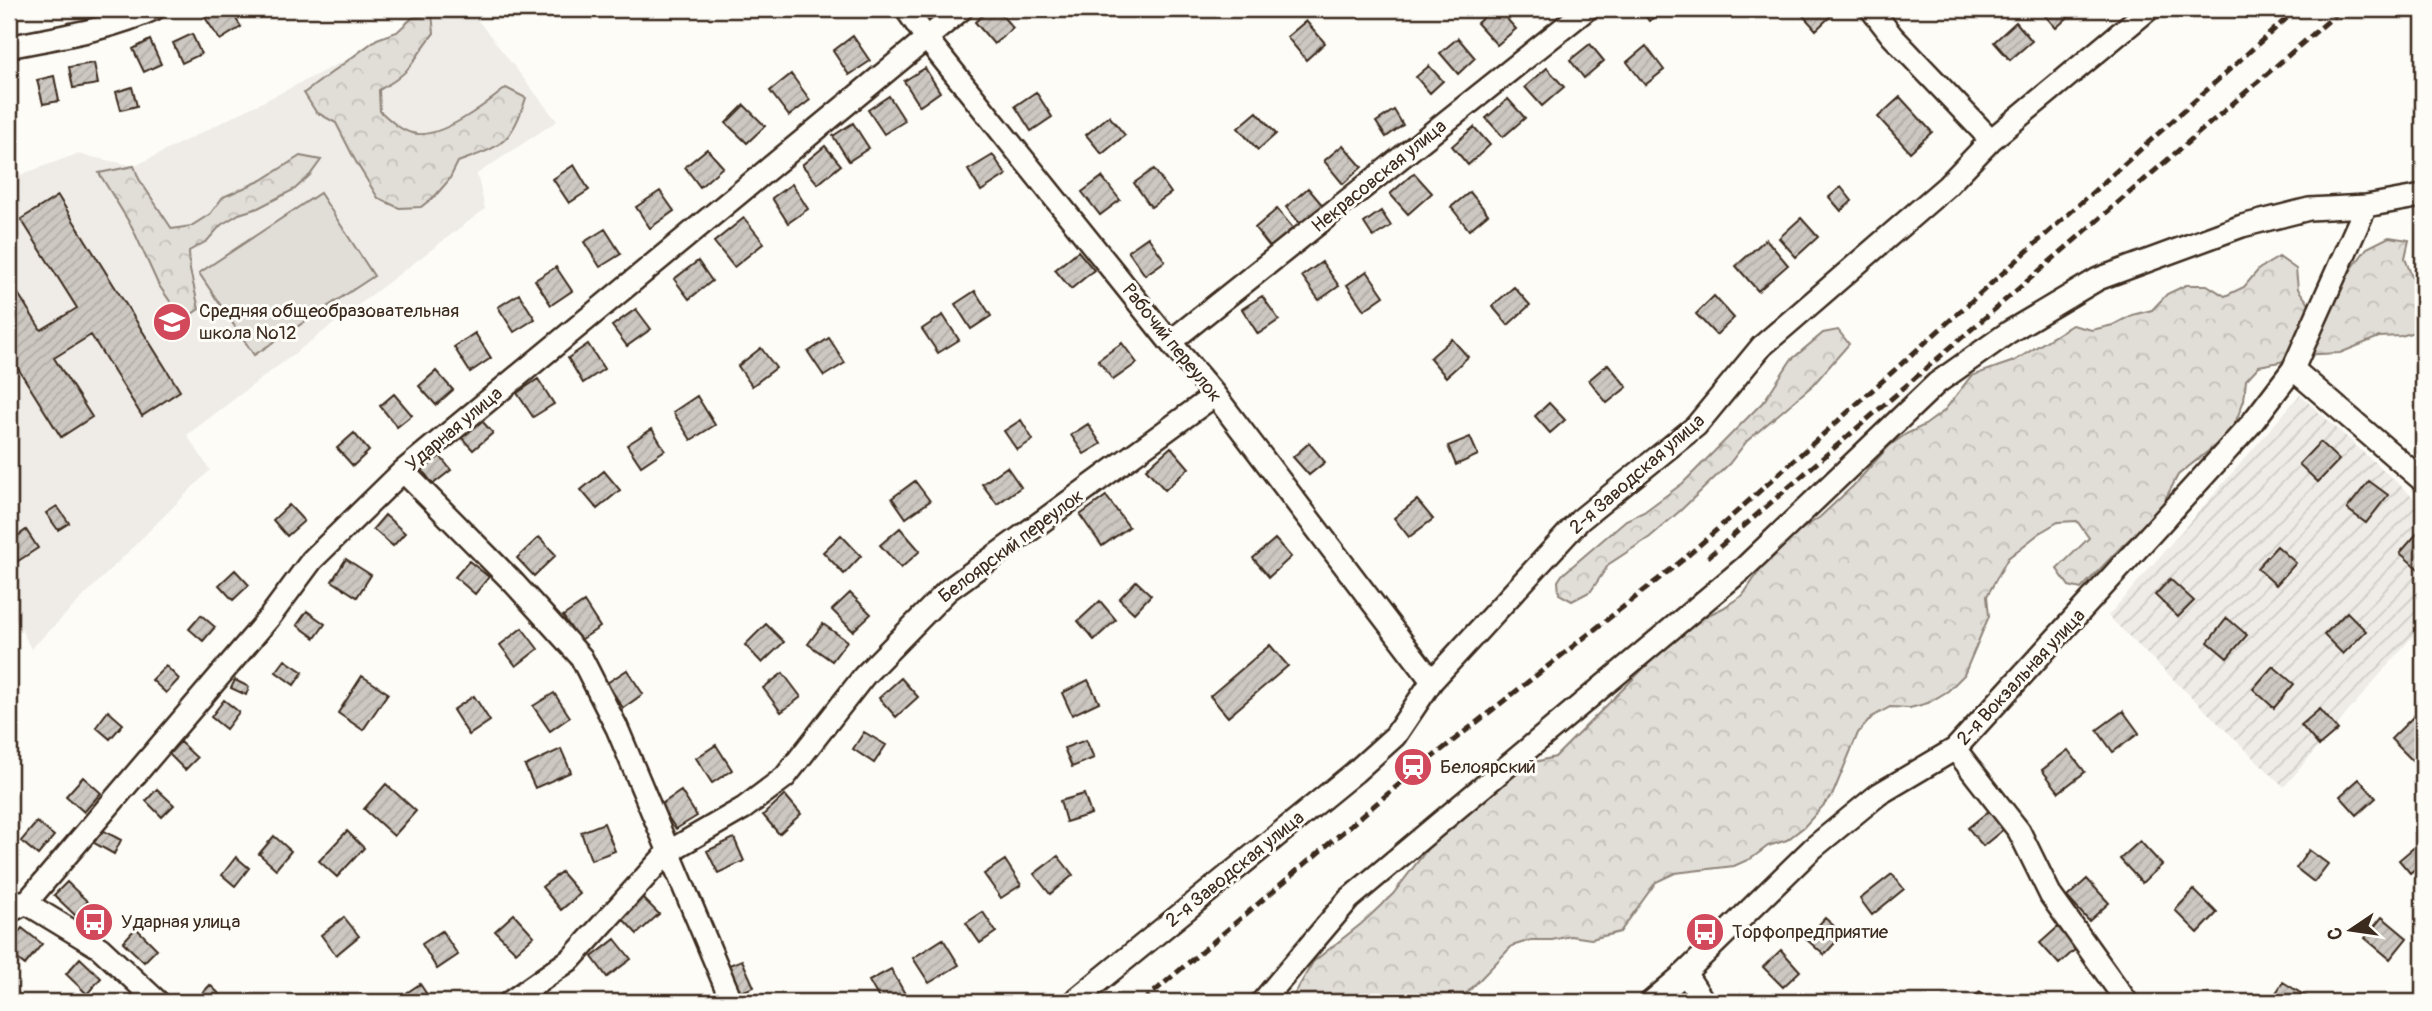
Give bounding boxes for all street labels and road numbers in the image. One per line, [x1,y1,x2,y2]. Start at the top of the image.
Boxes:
street label: Некрасовская улица [1307,114,1452,238]
street label: Рабочий переулок [1117,279,1227,407]
street label: Ударная улица [401,381,508,477]
street label: 2-я Заводская улица [1564,409,1710,539]
street label: Белоярский переулок [934,483,1088,608]
street label: 2-я Вокзальная улица [1952,604,2091,750]
street label: 2-я Заводская улица [1161,806,1309,932]

